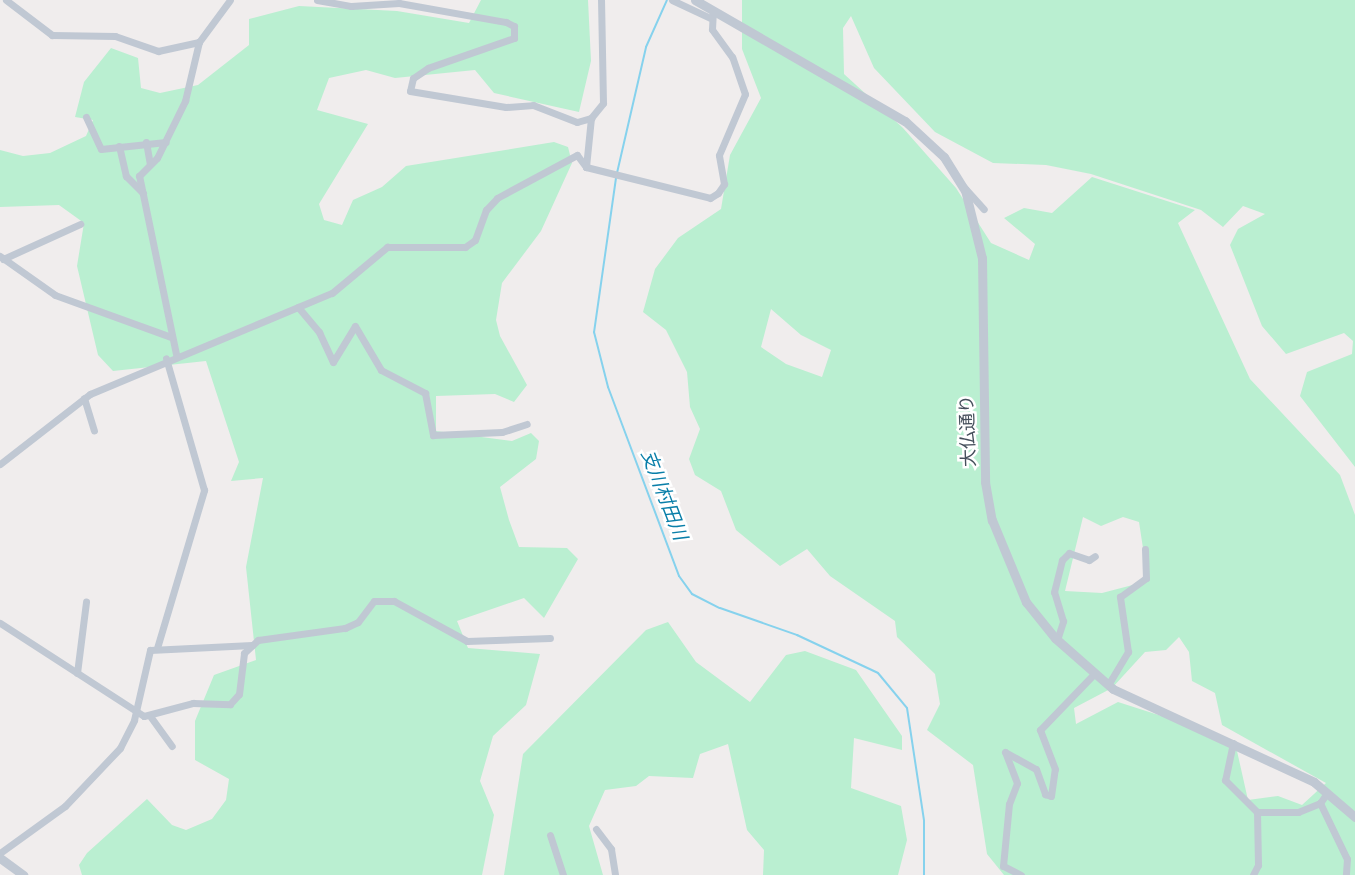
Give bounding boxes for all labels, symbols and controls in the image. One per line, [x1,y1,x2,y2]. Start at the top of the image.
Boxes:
street label: 大仏通り [956,395,980,467]
water label: 支川村田川 [636,447,692,543]

